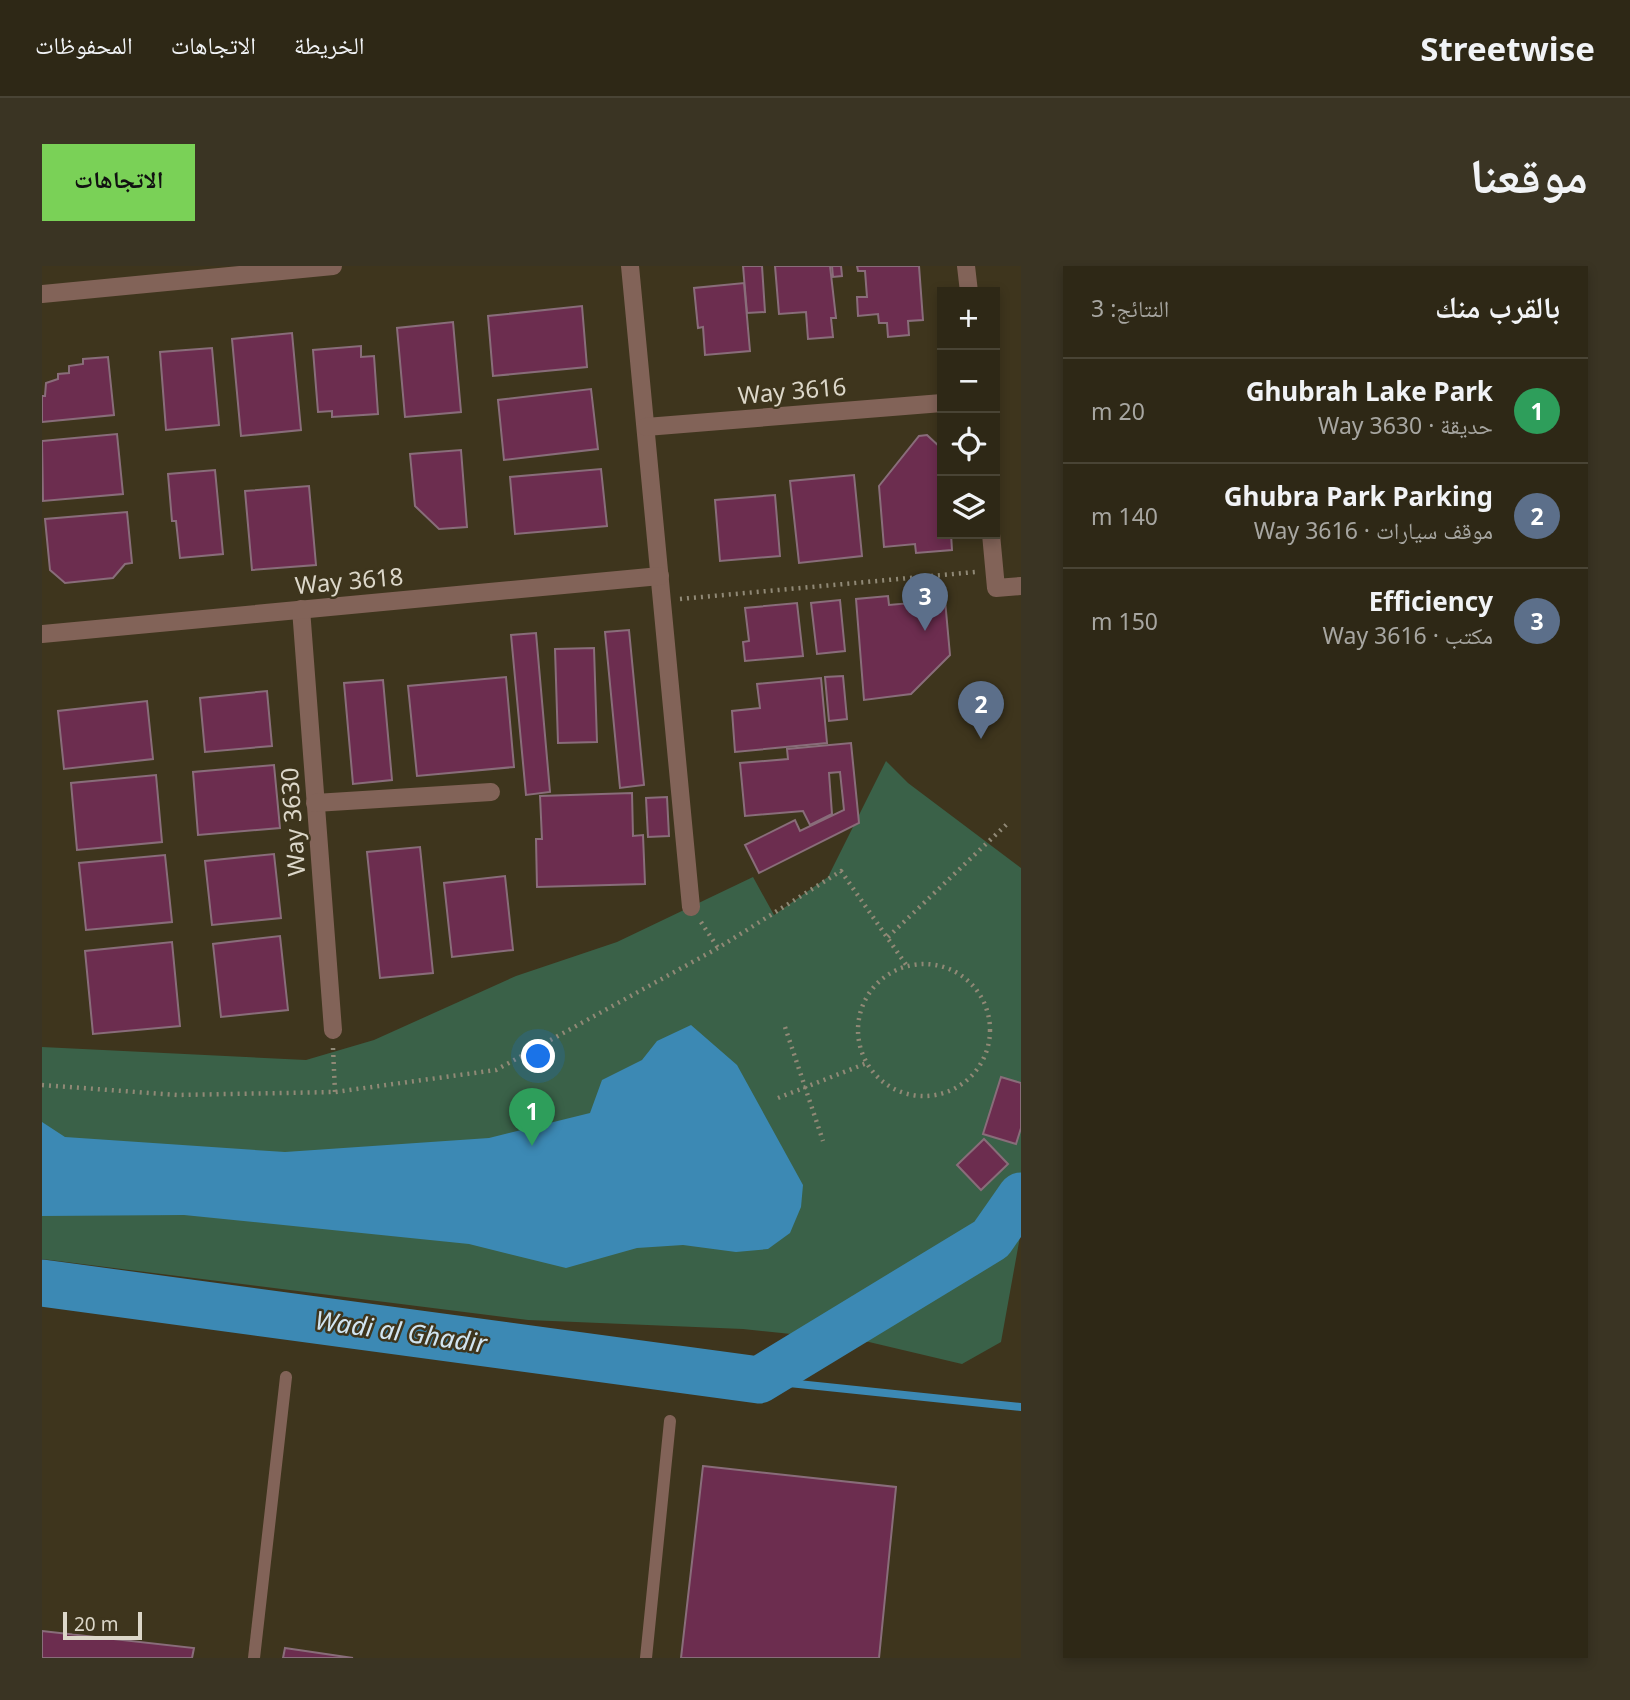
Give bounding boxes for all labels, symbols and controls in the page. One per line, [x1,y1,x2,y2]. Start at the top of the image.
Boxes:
text: Streetwise [1420,26,1595,71]
text: المحفوظات [35,28,133,61]
text: الاتجاهات [171,28,256,61]
text: الخريطة [294,28,365,61]
text: موقعنا [1470,141,1588,207]
button: الاتجاهات [42,144,195,221]
text: بالقرب منك [1435,286,1560,327]
map controls [937,287,1000,539]
button: + [937,287,1000,350]
text: النتائج: 3 [1091,292,1169,324]
button: − [937,350,1000,413]
street label: Way 3616 [736,369,848,411]
text: Ghubrah Lake Park [1246,373,1493,409]
text: 20 m [1091,395,1145,427]
text: 1 [1530,395,1544,427]
text: حديقة · Way 3630 [1318,409,1493,441]
button: locate [937,413,1000,476]
button: layers [937,476,1000,539]
text: Ghubra Park Parking [1224,478,1493,514]
text: 140 m [1091,500,1158,532]
text: 2 [1530,500,1544,532]
text: موقف سيارات · Way 3616 [1254,514,1493,546]
street label: Way 3618 [293,559,405,601]
pin: 3 [902,573,948,631]
text: Efficiency [1369,583,1493,619]
text: 150 m [1091,605,1158,637]
text: 3 [1530,605,1544,637]
text: مكتب · Way 3616 [1323,619,1493,651]
pin: 2 [958,681,1004,739]
street label: Way 3630 [272,767,312,877]
your location [521,1039,555,1073]
pin: 1 [509,1088,555,1146]
water label: Wadi al Ghadir [313,1301,491,1361]
scale bar [63,1609,142,1641]
text: 20 m [74,1611,118,1637]

